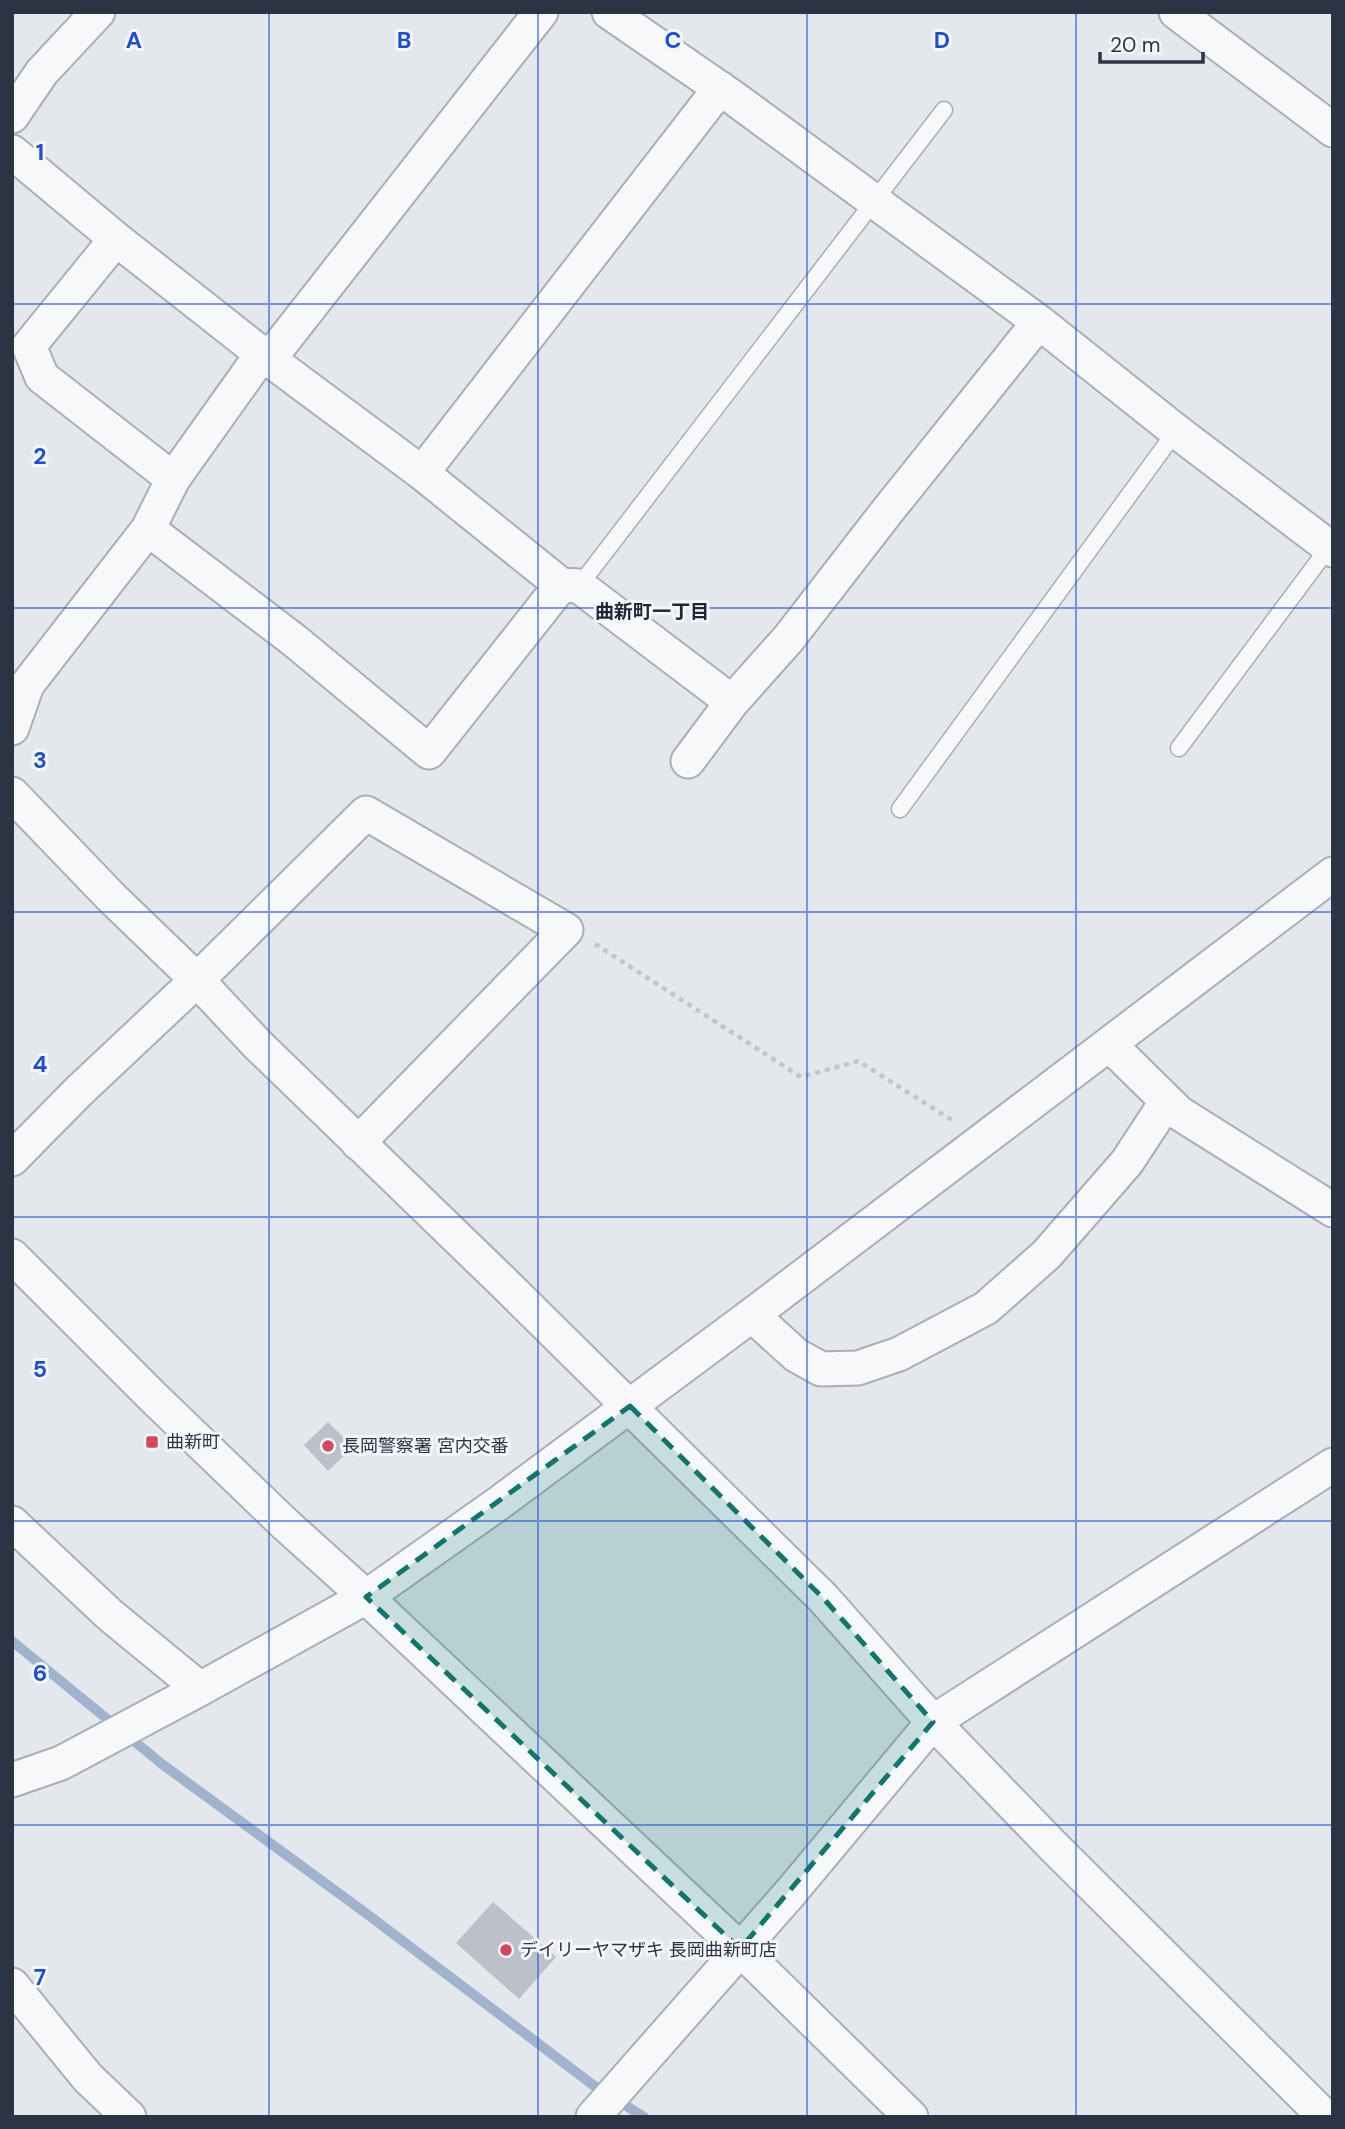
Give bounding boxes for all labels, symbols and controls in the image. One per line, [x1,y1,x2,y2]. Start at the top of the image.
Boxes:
scale bar [1100,21,1203,65]
text: A [126,25,142,55]
text: B [397,25,411,55]
text: C [665,25,681,55]
text: D [934,25,950,55]
text: 20 m [1110,31,1161,59]
text: 1 [36,137,44,167]
text: 2 [33,441,47,471]
district label: 曲新町一丁目 [595,599,709,624]
text: 3 [33,745,47,775]
text: 4 [33,1049,48,1079]
text: 5 [33,1354,47,1384]
place label: 曲新町 [166,1430,220,1454]
marker: 曲新町 [144,1434,160,1450]
place label: 長岡警察署 宮内交番 [342,1434,509,1458]
marker: 長岡警察署 宮内交番 [320,1438,336,1454]
text: 6 [33,1658,47,1688]
place label: デイリーヤマザキ 長岡曲新町店 [520,1938,777,1962]
marker: デイリーヤマザキ 長岡曲新町店 [498,1942,514,1958]
text: 7 [34,1962,46,1992]

